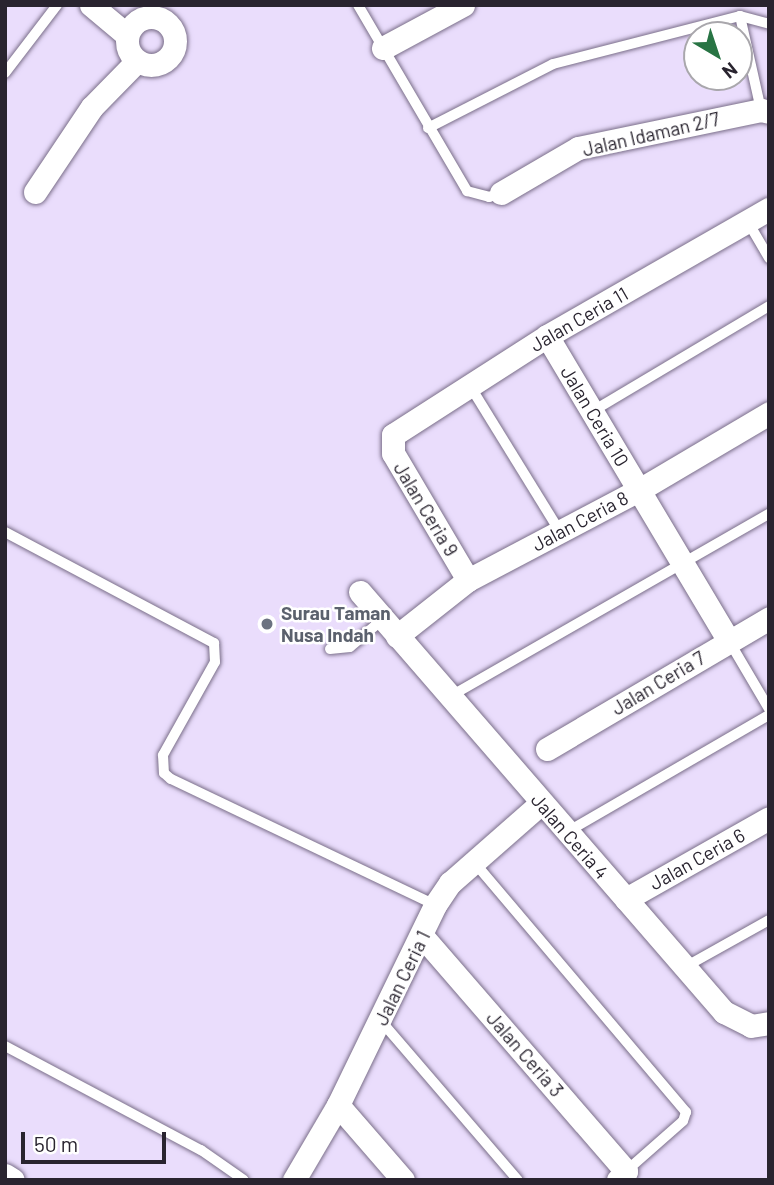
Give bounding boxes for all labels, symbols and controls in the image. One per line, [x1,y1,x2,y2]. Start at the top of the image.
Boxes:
north arrow [683,21,753,91]
text: N [718,58,742,84]
street label: Jalan Idaman 2/7 [580,107,722,161]
street label: Jalan Ceria 11 [526,282,632,356]
street label: Jalan Ceria 10 [556,362,634,470]
street label: Jalan Ceria 9 [389,458,463,560]
street label: Jalan Ceria 8 [528,486,632,556]
place label: Surau Taman Nusa Indah [281,602,391,646]
marker: Surau Taman Nusa Indah [259,616,275,632]
street label: Jalan Ceria 7 [607,646,709,720]
street label: Jalan Ceria 4 [527,788,613,884]
street label: Jalan Ceria 6 [645,823,749,895]
street label: Jalan Ceria 1 [369,927,435,1029]
street label: Jalan Ceria 3 [482,1007,568,1101]
scale bar [24,1118,170,1162]
text: 50 m [34,1131,78,1156]

